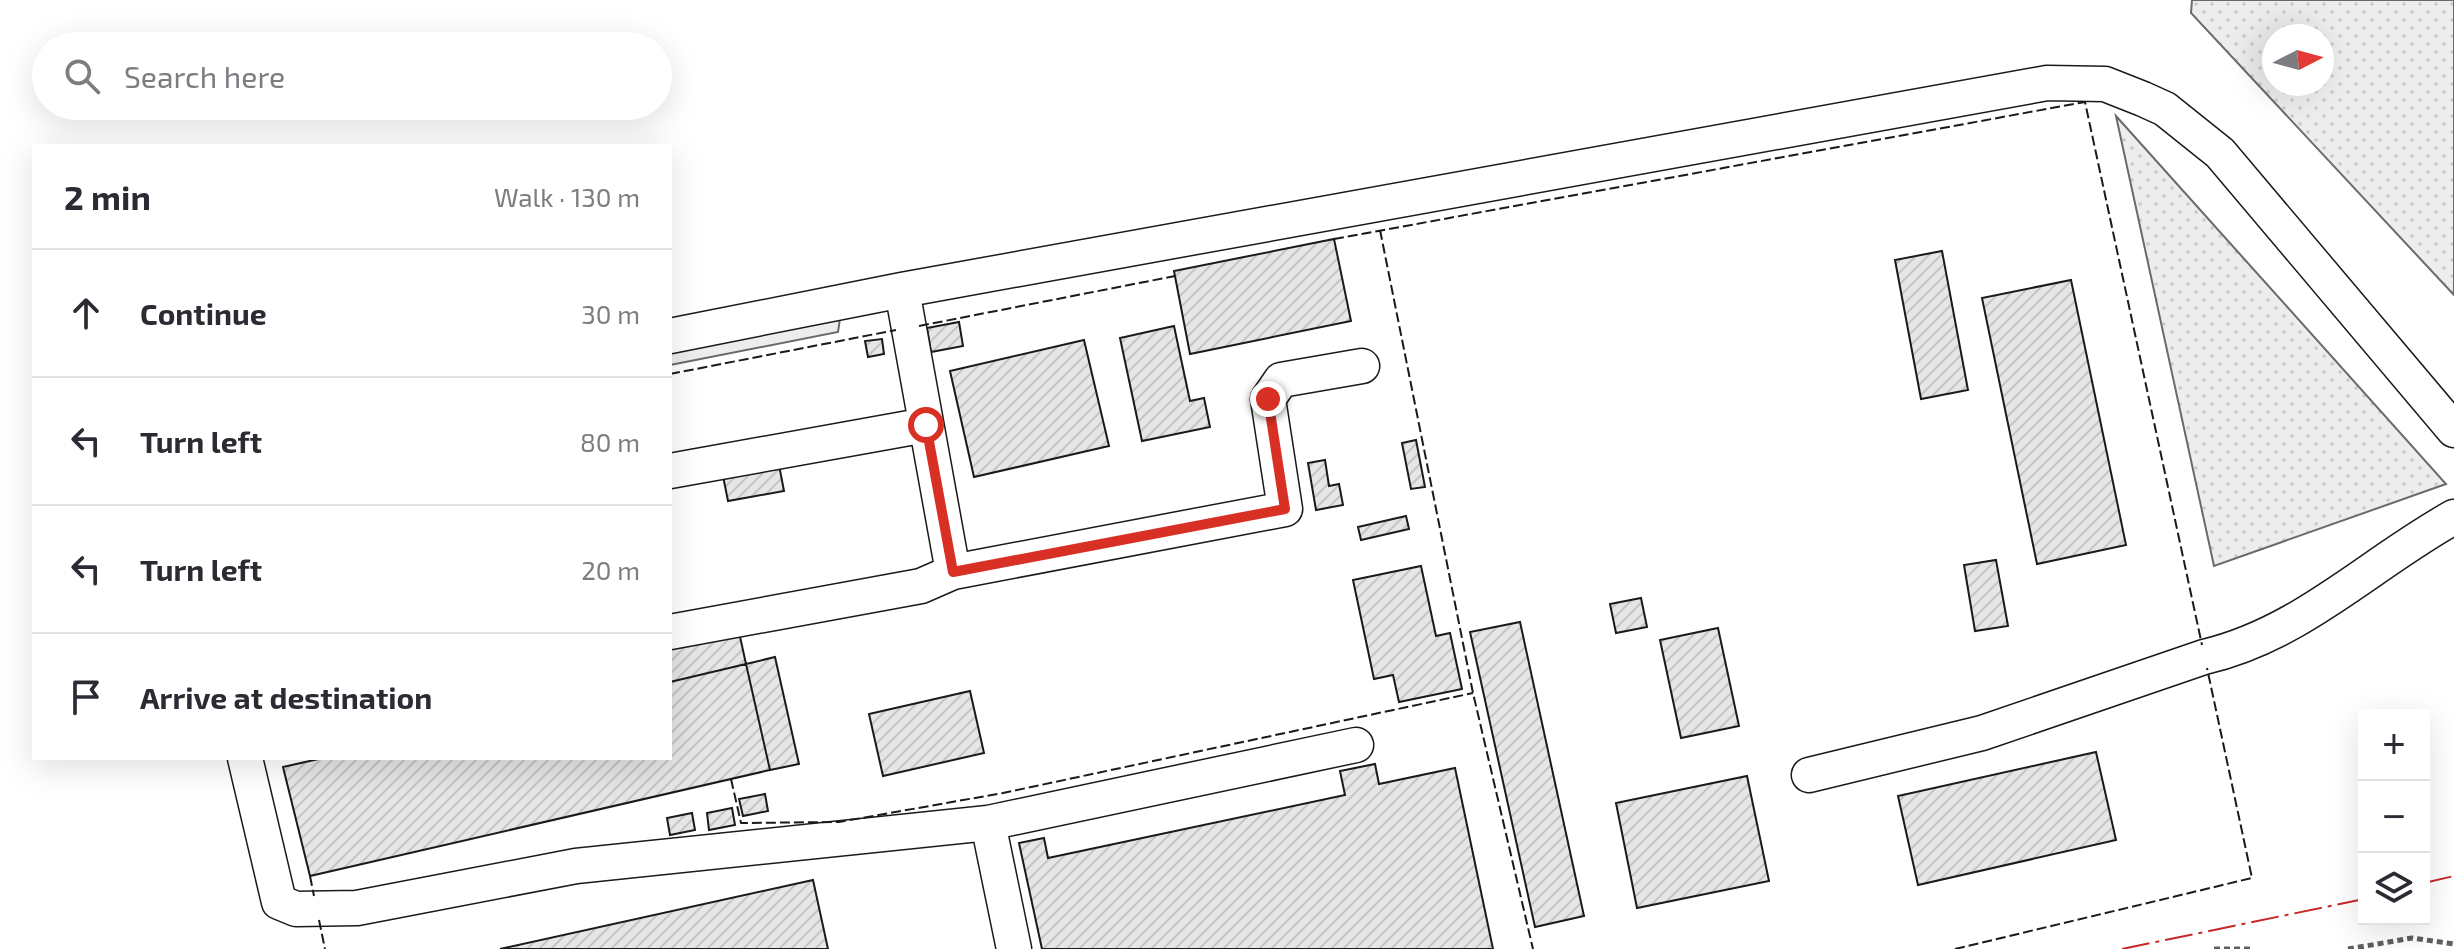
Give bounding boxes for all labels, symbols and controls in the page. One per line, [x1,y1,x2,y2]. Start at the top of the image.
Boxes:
north arrow [2262,24,2334,96]
search box [32,32,672,120]
icon: search [60,54,104,98]
text: Search here [124,58,285,94]
text: 2 min [64,176,151,217]
text: Walk · 130 m [494,181,640,212]
icon: ahead [64,291,108,335]
text: Continue [140,295,267,331]
text: 30 m [581,298,640,329]
route end [1250,381,1286,417]
route start [908,407,944,443]
icon: left [64,419,108,463]
text: Turn left [140,423,262,459]
text: 80 m [580,426,640,457]
icon: left [64,547,108,591]
text: Turn left [140,551,262,587]
text: 20 m [581,554,640,585]
icon: arrive [64,675,108,719]
text: Arrive at destination [140,679,432,715]
map controls [2358,709,2430,925]
button: + [2358,709,2430,781]
button: − [2358,781,2430,853]
button: layers [2358,853,2430,925]

